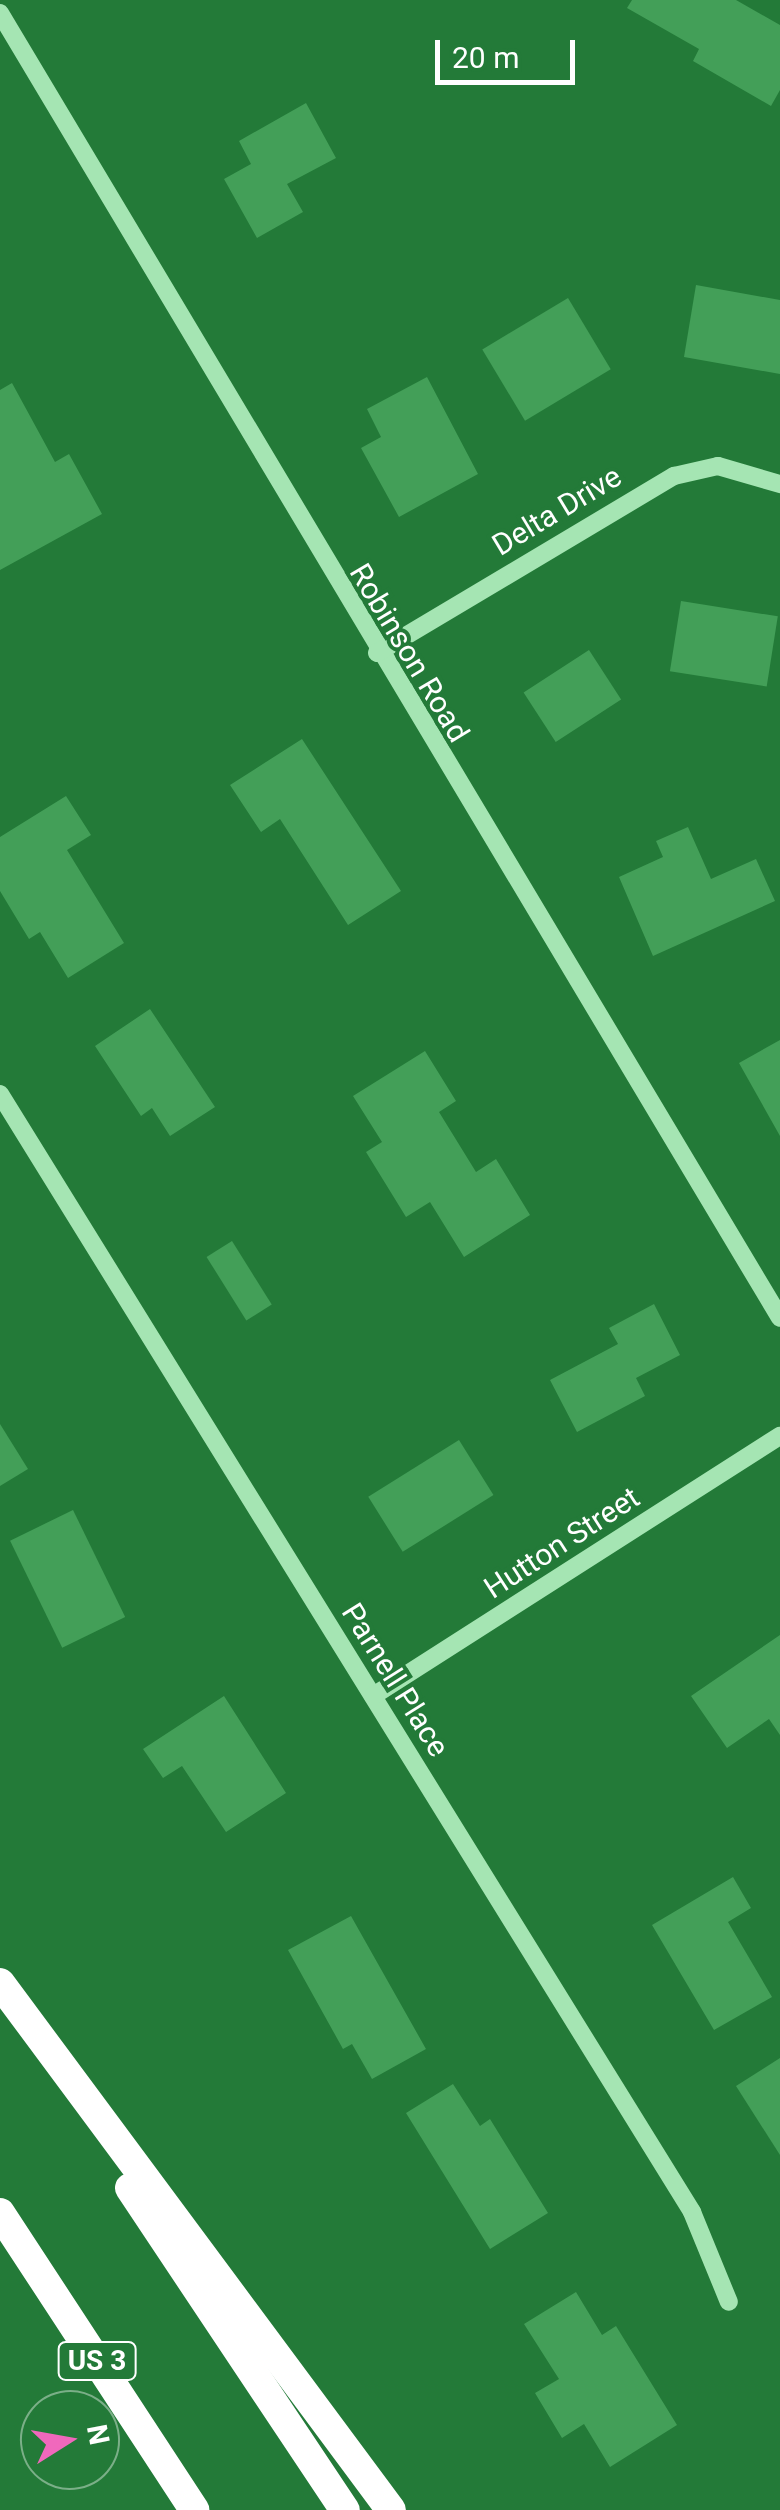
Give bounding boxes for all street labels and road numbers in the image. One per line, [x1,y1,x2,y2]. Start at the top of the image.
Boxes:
street label: Delta Drive [486,459,628,563]
street label: Robinson Road [342,557,476,749]
street label: Hutton Street [478,1480,646,1606]
street label: Parnell Place [334,1597,456,1763]
road number: US 3 [57,2338,137,2384]

